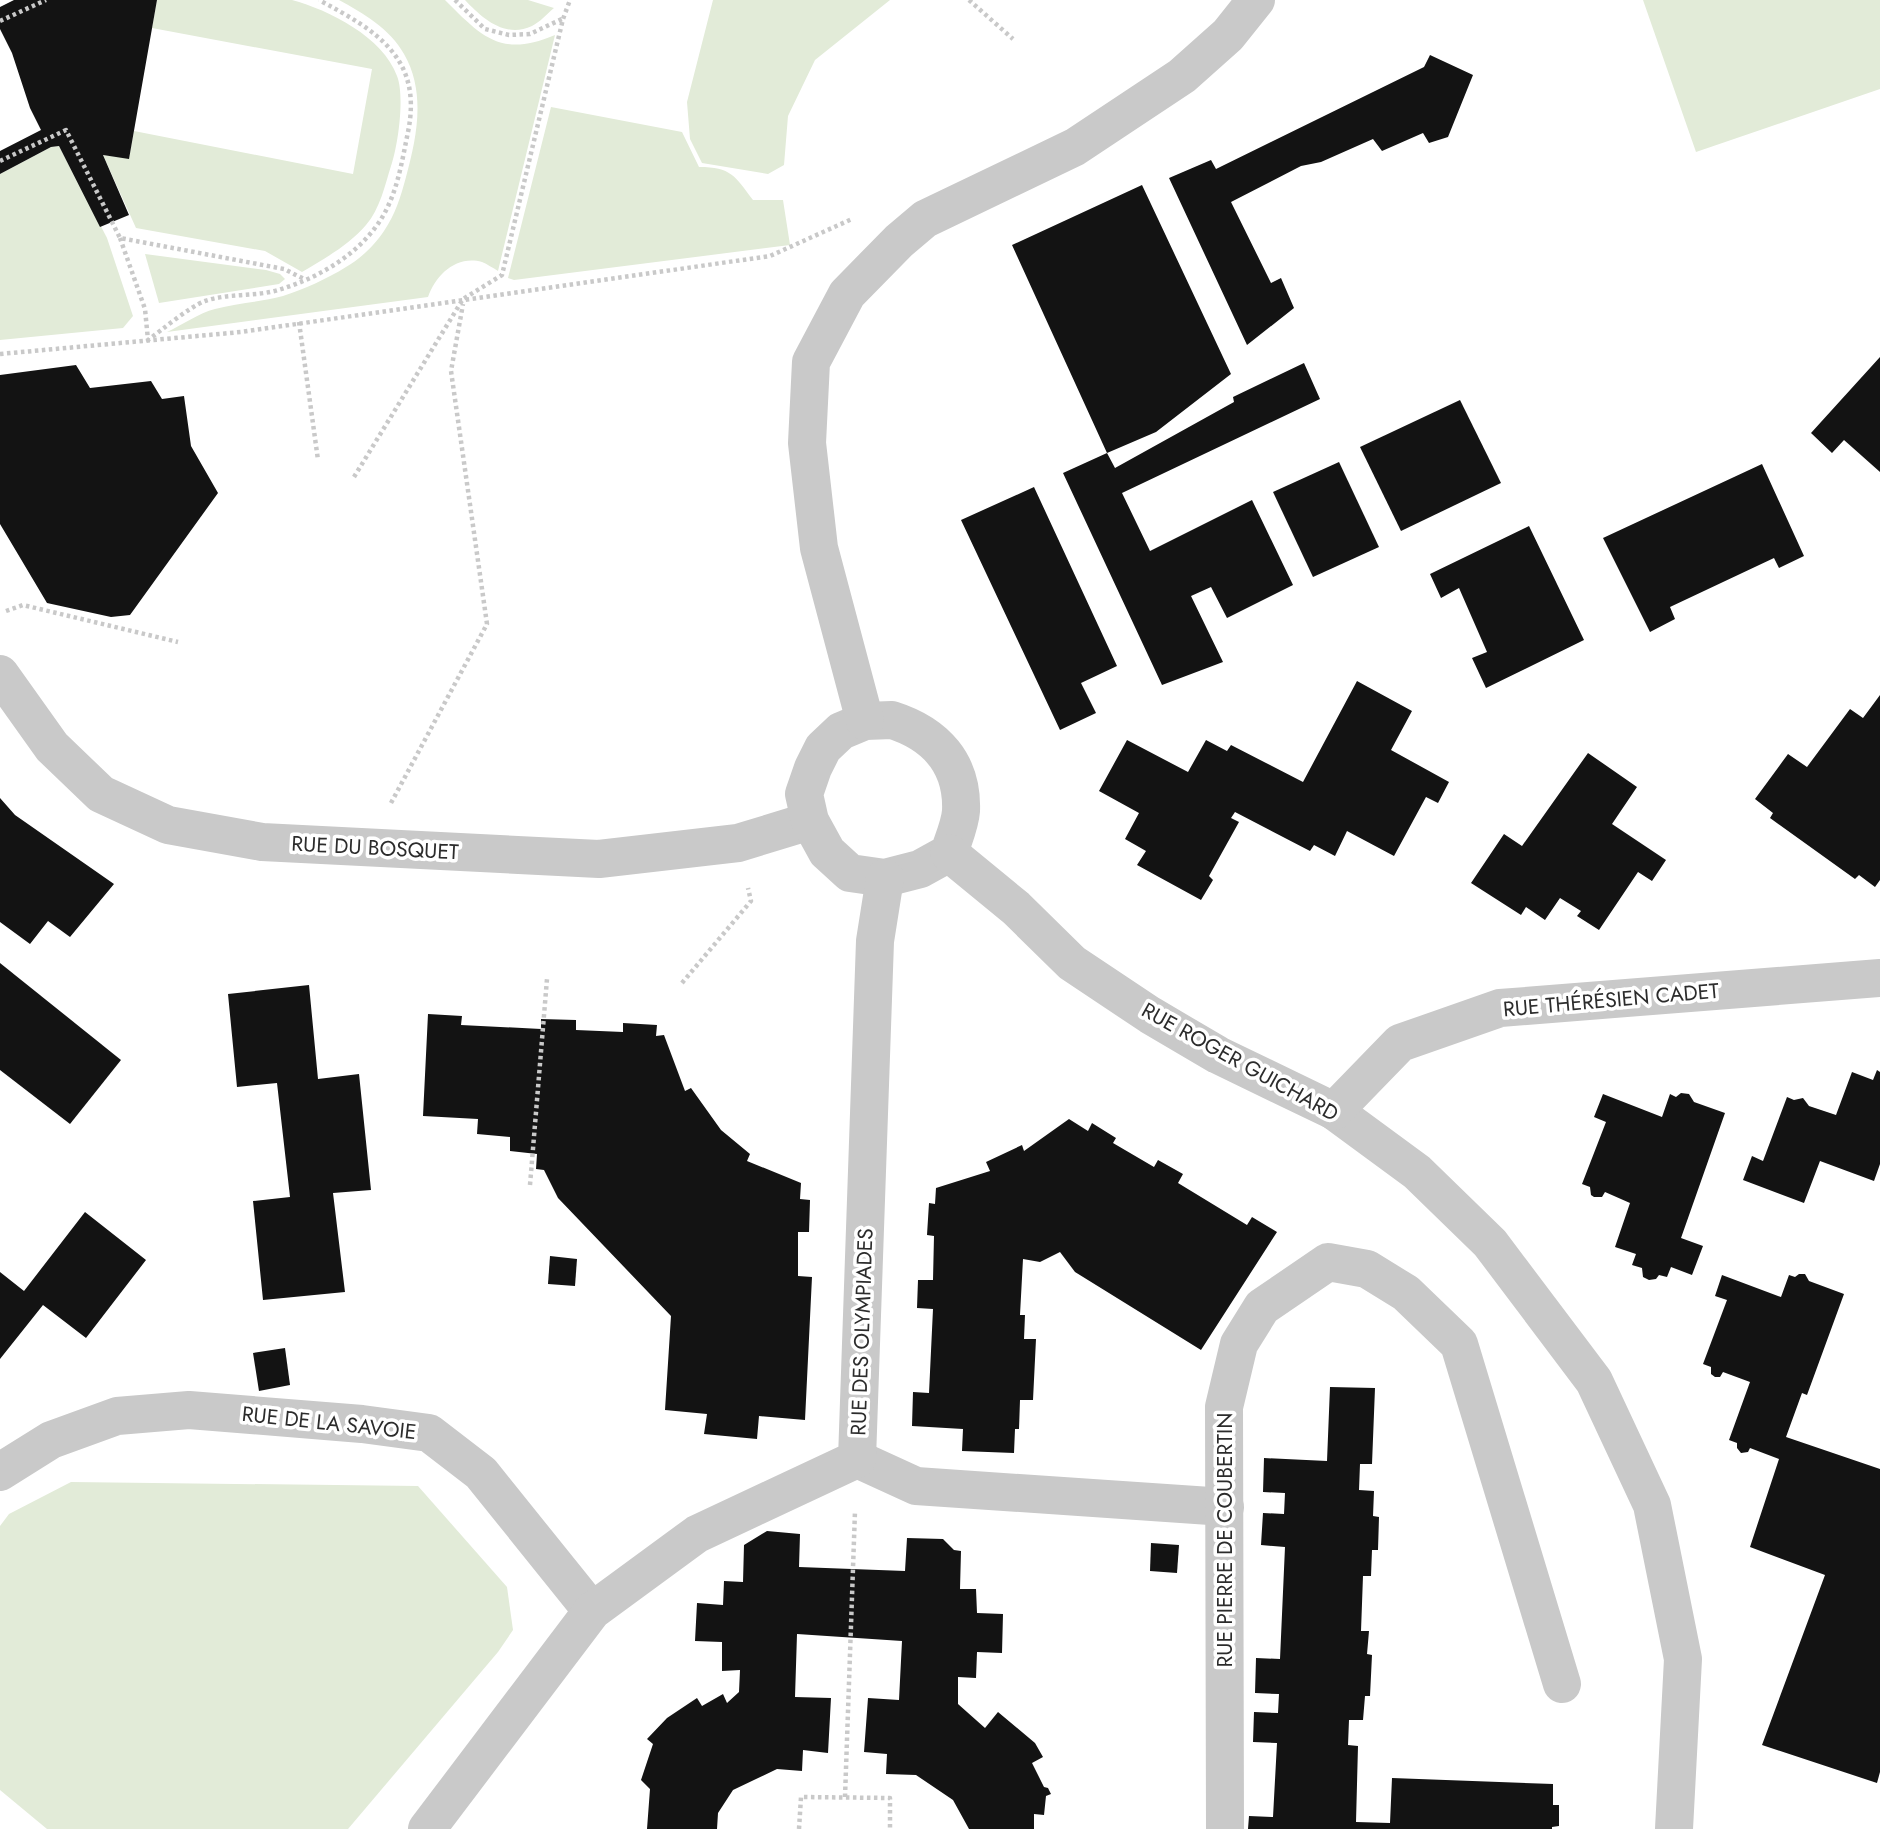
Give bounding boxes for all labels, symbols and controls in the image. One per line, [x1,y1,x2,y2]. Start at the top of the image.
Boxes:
street label: RUE DU BOSQUET [291,829,460,867]
street label: RUE THÉRÉSIEN CADET [1502,976,1720,1024]
street label: RUE ROGER GUICHARD [1136,995,1344,1129]
street label: RUE DES OLYMPIADES [843,1228,881,1436]
street label: RUE DE LA SAVOIE [240,1399,418,1447]
street label: RUE PIERRE DE COUBERTIN [1210,1413,1240,1667]

